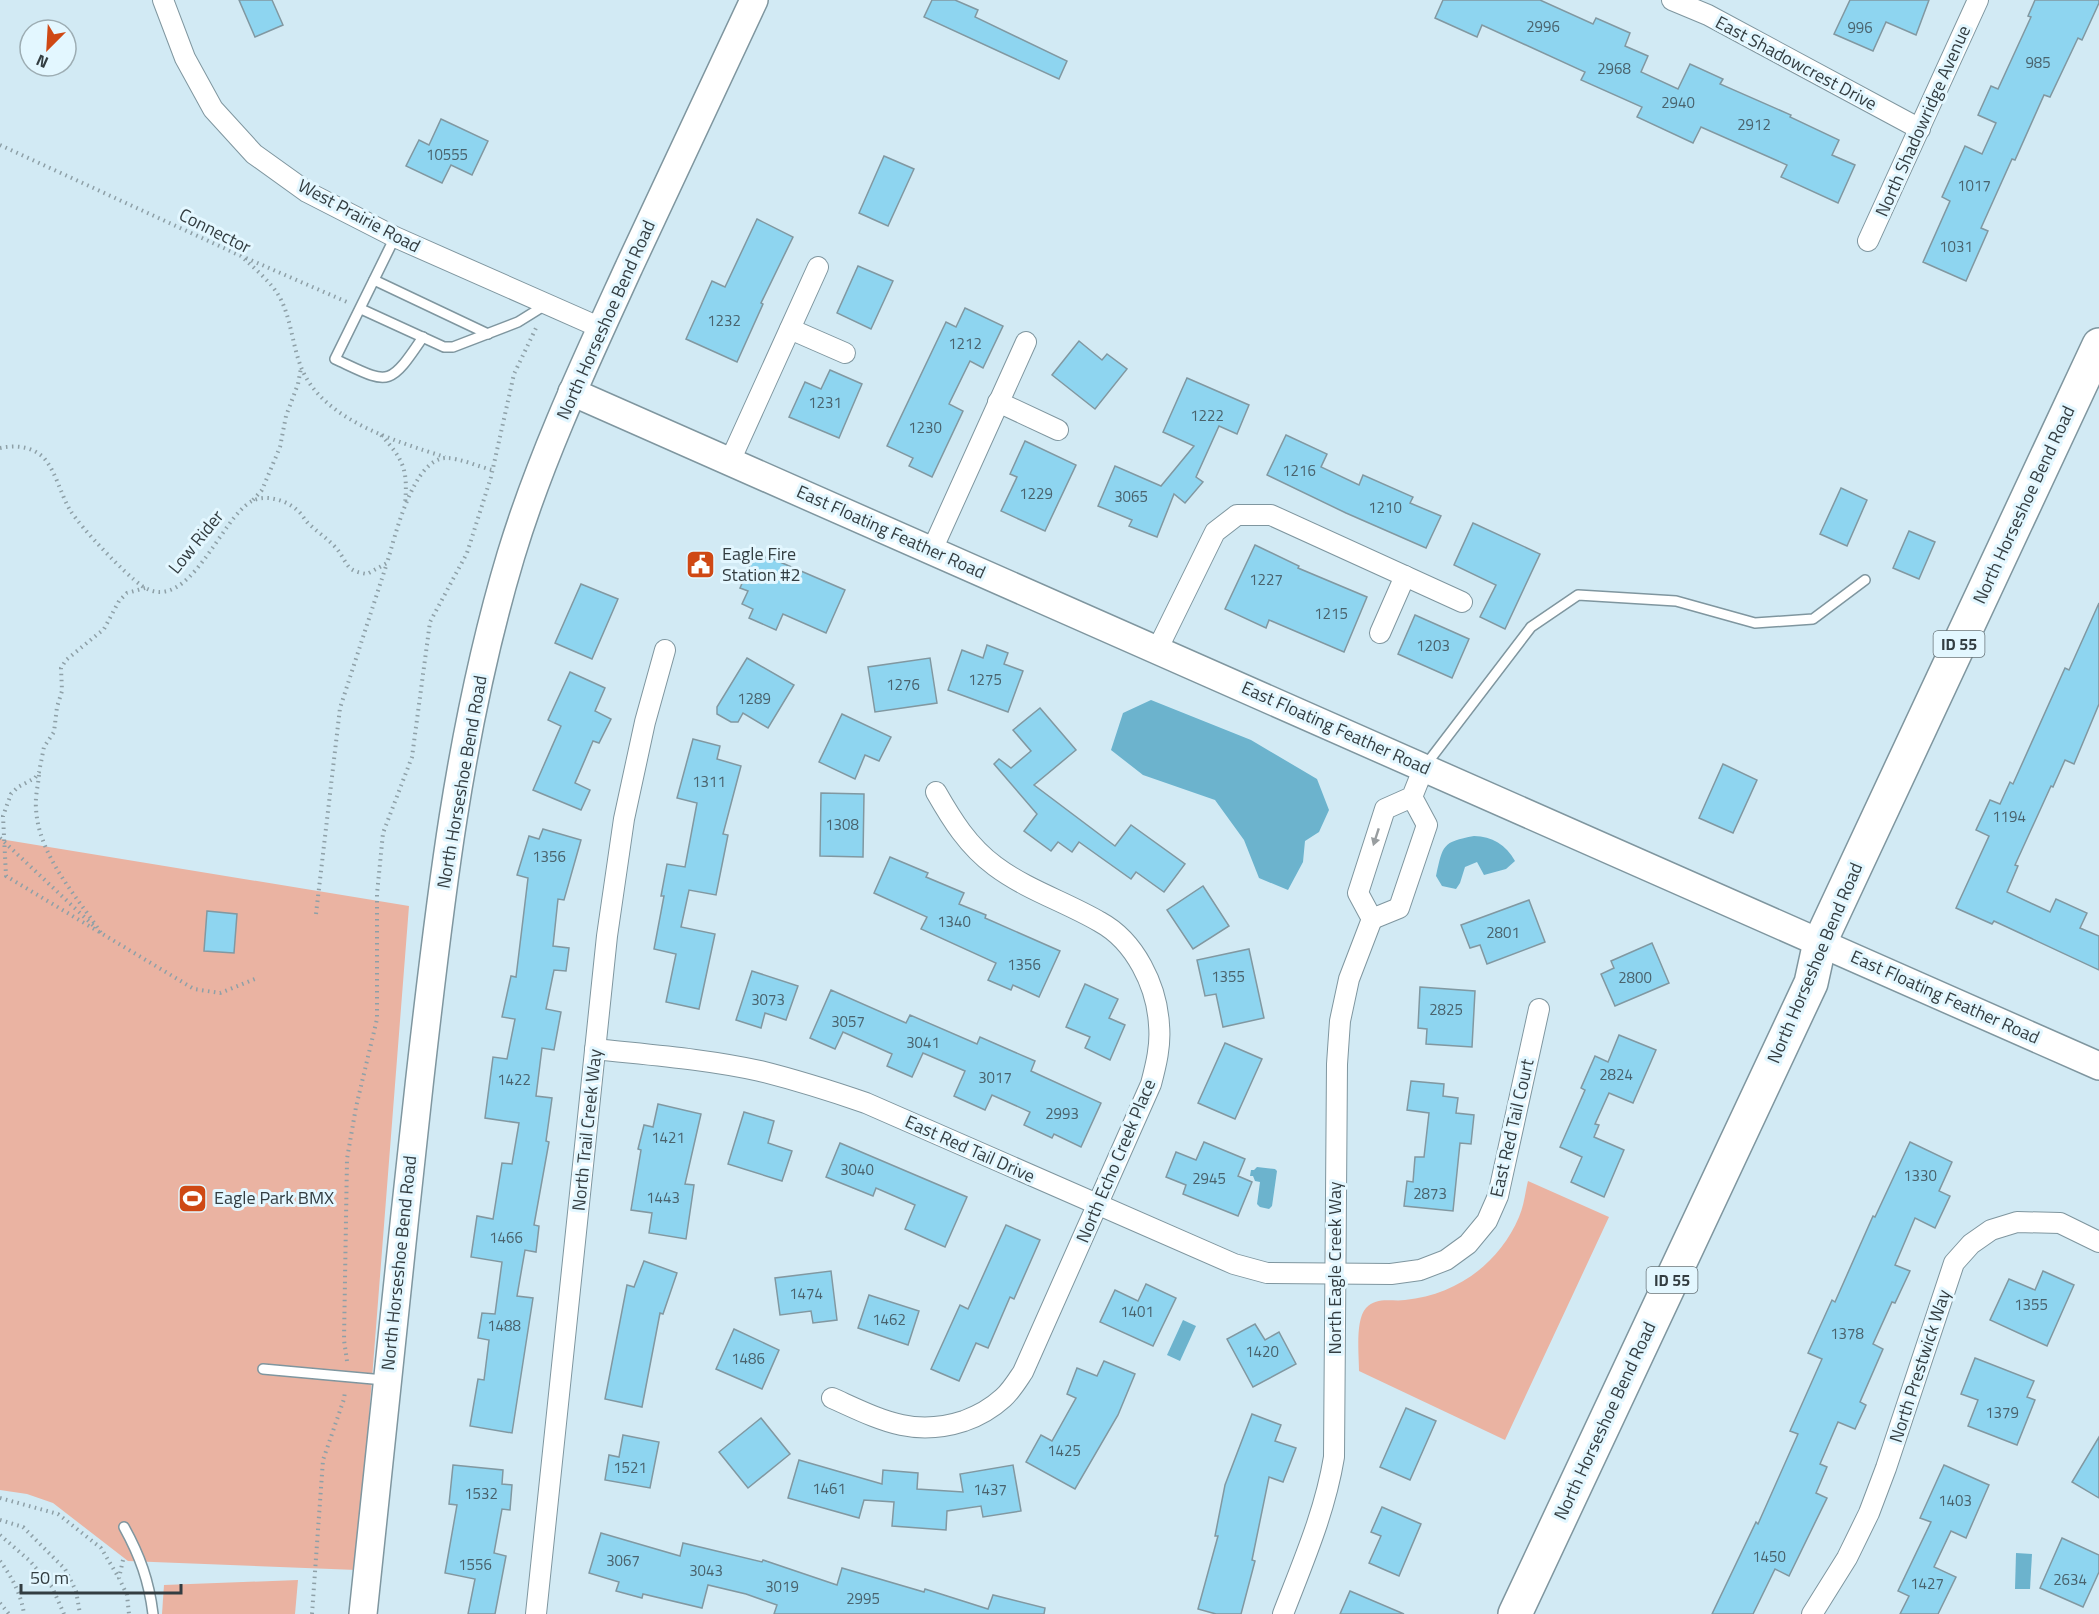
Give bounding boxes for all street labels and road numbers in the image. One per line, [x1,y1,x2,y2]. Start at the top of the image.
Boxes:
street label: East Shadowcrest Drive [1711,8,1882,117]
street label: North Shadowridge Avenue [1868,21,1977,221]
street label: West Prairie Road [293,172,425,259]
street label: Connector [175,201,256,260]
street label: North Horseshoe Bend Road [549,216,662,424]
street label: North Horseshoe Bend Road [1966,401,2081,608]
street label: East Floating Feather Road [792,478,990,585]
street label: Low Rider [161,504,230,580]
road number: ID 55 [1934,631,1984,657]
street label: North Horseshoe Bend Road [429,673,494,891]
street label: East Floating Feather Road [1237,674,1435,781]
street label: North Horseshoe Bend Road [1760,858,1869,1067]
street label: East Floating Feather Road [1846,943,2044,1050]
street label: North Trail Creek Way [565,1047,608,1212]
street label: East Red Tail Court [1482,1055,1541,1200]
street label: North Echo Creek Place [1069,1075,1162,1247]
street label: East Red Tail Drive [901,1108,1039,1189]
street label: North Horseshoe Bend Road [374,1154,423,1372]
street label: North Eagle Creek Way [1321,1181,1348,1355]
road number: ID 55 [1646,1267,1698,1293]
street label: North Prestwick Way [1882,1285,1957,1446]
street label: North Horseshoe Bend Road [1547,1317,1662,1524]

